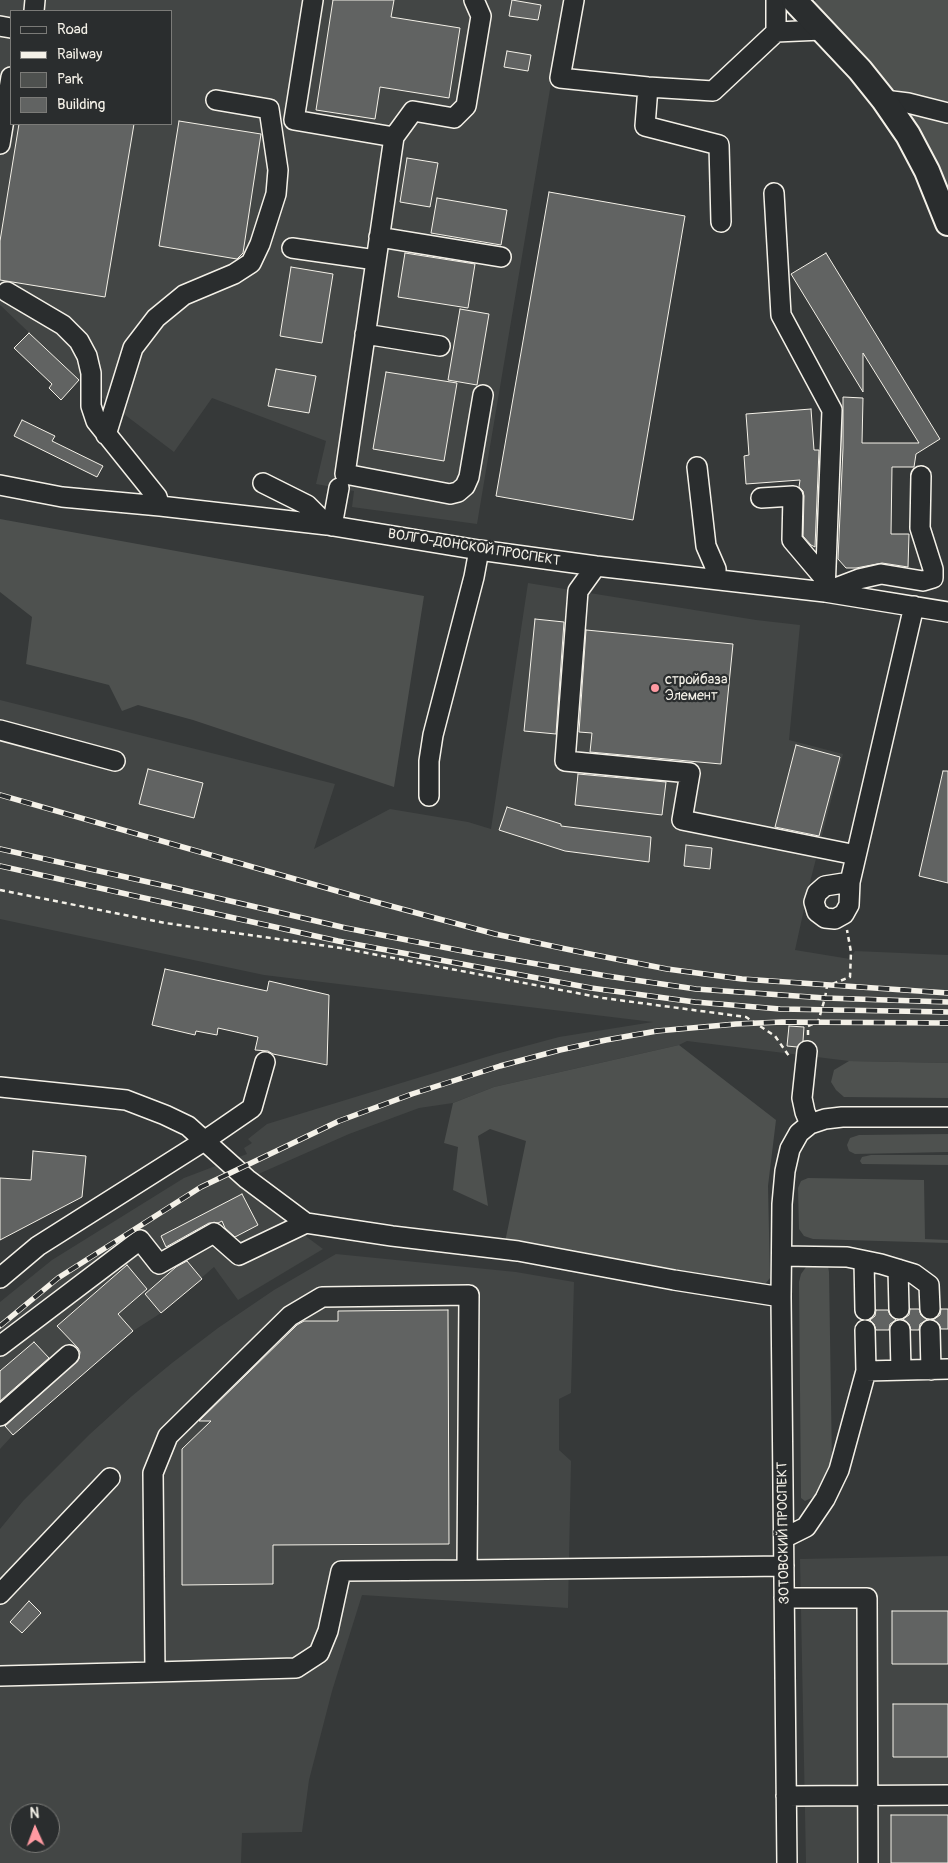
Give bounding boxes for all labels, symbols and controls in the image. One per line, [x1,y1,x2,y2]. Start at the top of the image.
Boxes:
legend [10,10,172,125]
text: Road [57,20,88,39]
text: Railway [57,45,102,64]
text: Park [57,70,83,89]
text: Building [57,95,105,114]
street label: ВОЛГО-ДОНСКОЙ ПРОСПЕКТ [387,526,561,570]
place label: стройбаза Элемент [665,672,727,704]
marker: стройбаза Элемент [649,682,661,694]
street label: ЗОТОВСКИЙ ПРОСПЕКТ [774,1461,794,1605]
north arrow [10,1803,60,1853]
text: N [29,1805,40,1822]

